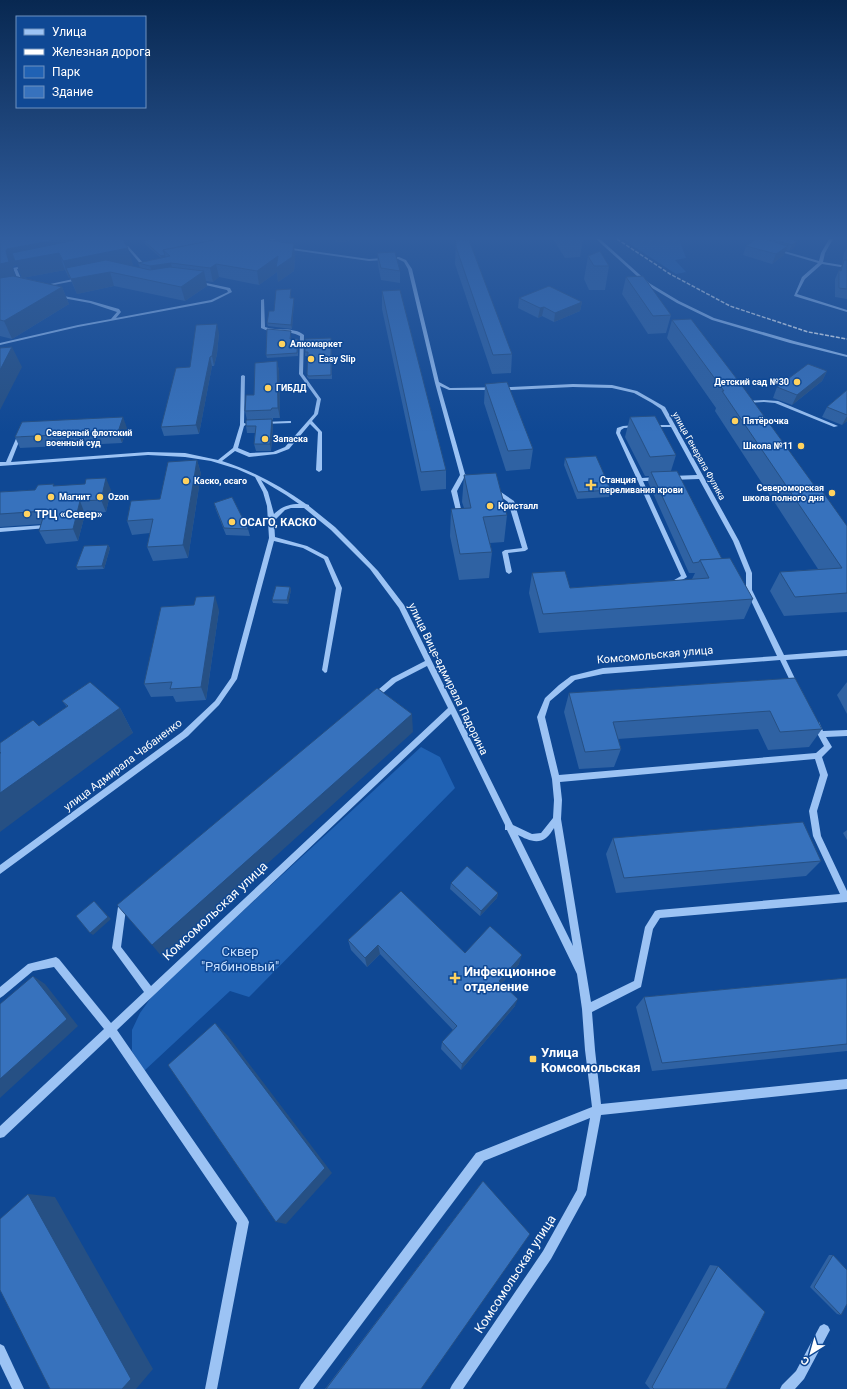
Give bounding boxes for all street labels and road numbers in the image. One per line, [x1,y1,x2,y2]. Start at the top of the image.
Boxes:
street label: улица Генерала Фулика [671,410,727,502]
street label: улица Вице-адмирала Падорина [405,601,491,757]
street label: Комсомольская улица [596,643,714,667]
street label: улица Адмирала Чабаненко [61,716,185,814]
street label: Комсомольская улица [159,858,271,964]
street label: Комсомольская улица [471,1212,559,1336]

